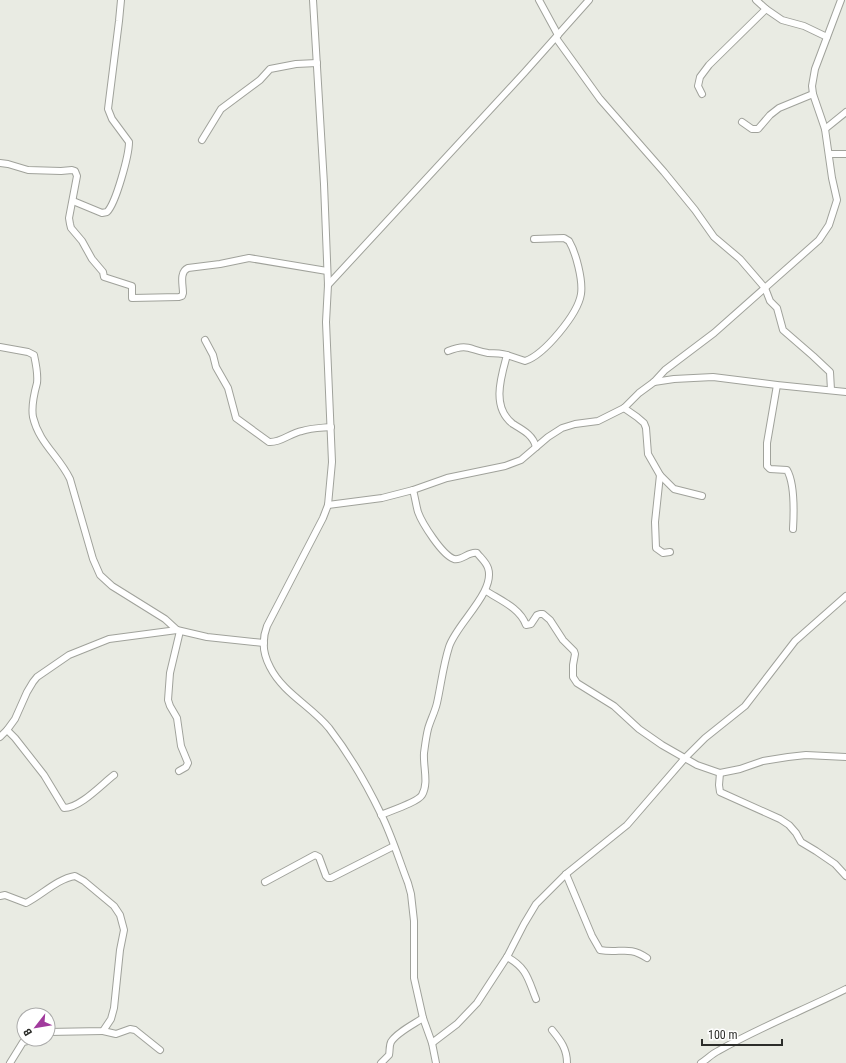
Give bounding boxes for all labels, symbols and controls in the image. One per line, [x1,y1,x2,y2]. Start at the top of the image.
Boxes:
north arrow [16,1007,56,1047]
scale bar [702,1021,782,1047]
text: B [21,1026,35,1038]
text: 100 m [708,1028,738,1042]

